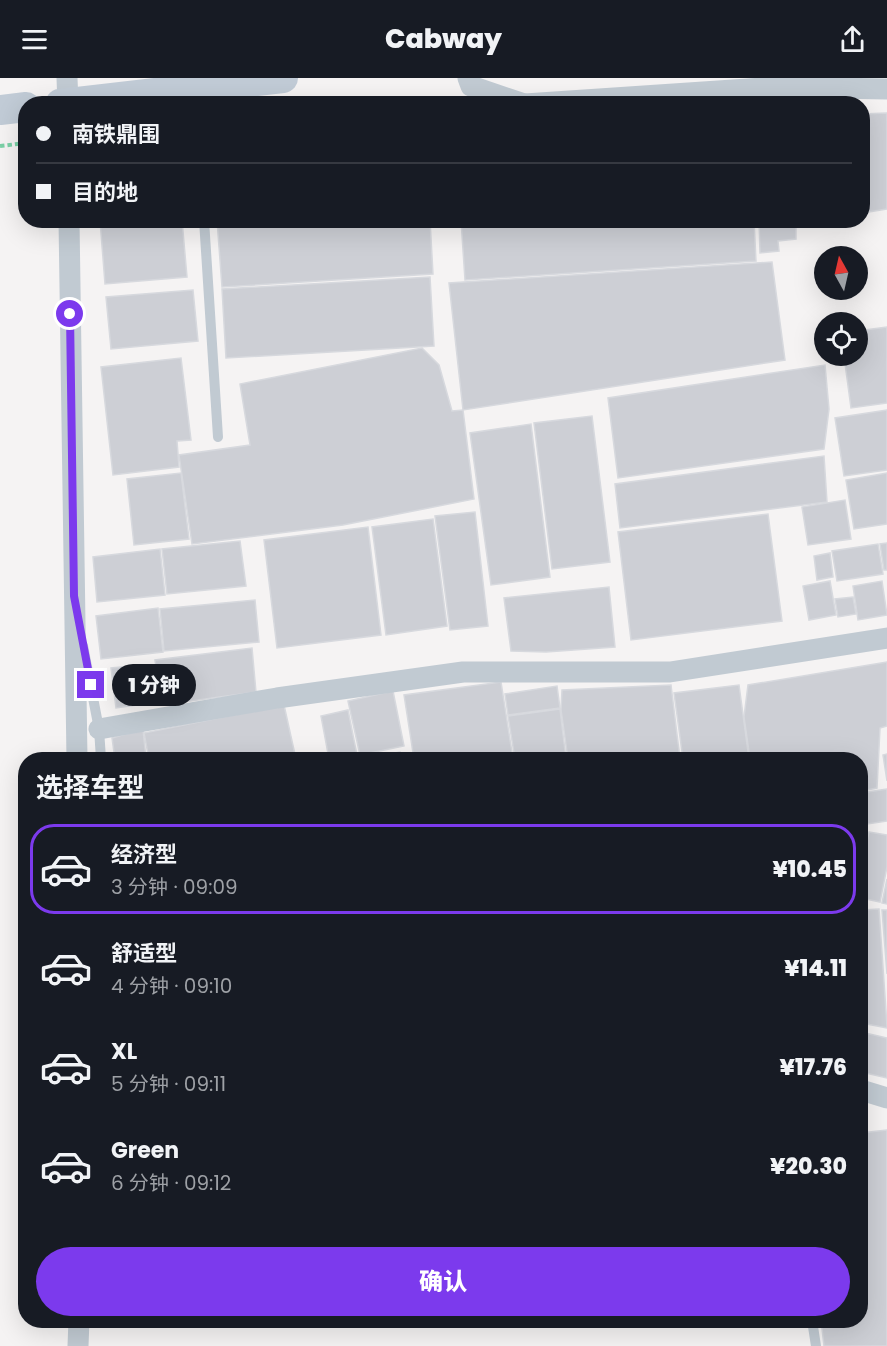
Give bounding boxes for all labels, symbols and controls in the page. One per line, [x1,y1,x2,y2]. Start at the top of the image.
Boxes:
text: Cabway [385,20,502,57]
icon: menu [18,23,51,56]
icon: share [836,23,869,56]
text: 南铁鼎围 [72,119,160,150]
text: 目的地 [72,177,138,208]
north arrow [814,246,868,300]
map controls [814,246,868,366]
route start [56,300,83,327]
button: locate [814,312,868,366]
callout: 1 分钟 [112,664,196,706]
route end [77,671,104,698]
text: 1 分钟 [128,671,180,699]
text: 选择车型 [36,769,144,806]
text: 经济型 [111,839,177,870]
icon: car [39,842,93,896]
text: ¥10.45 [772,854,847,885]
text: 3 分钟 · 09:09 [111,873,238,901]
text: 舒适型 [111,938,177,969]
icon: car [39,941,93,995]
text: ¥14.11 [784,953,847,984]
text: 4 分钟 · 09:10 [111,972,232,1000]
text: XL [111,1036,137,1067]
icon: car [39,1040,93,1094]
text: ¥17.76 [779,1052,847,1083]
text: 5 分钟 · 09:11 [111,1070,226,1098]
text: Green [111,1135,179,1166]
icon: car [39,1139,93,1193]
text: ¥20.30 [770,1151,847,1182]
text: 6 分钟 · 09:12 [111,1169,231,1197]
button: 确认 [36,1247,850,1316]

